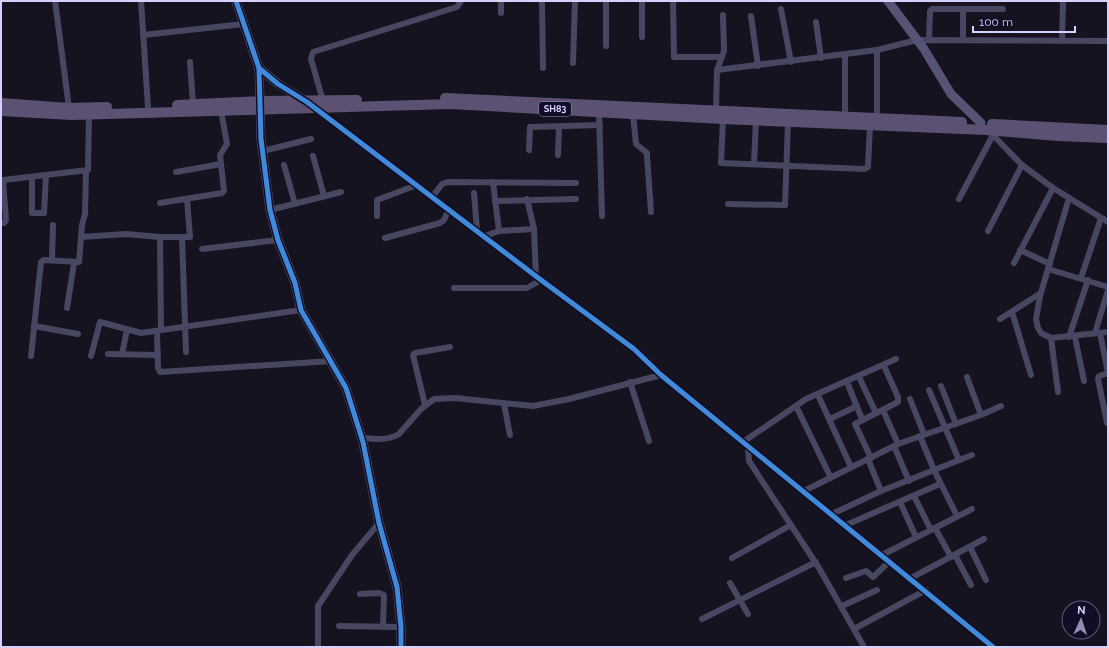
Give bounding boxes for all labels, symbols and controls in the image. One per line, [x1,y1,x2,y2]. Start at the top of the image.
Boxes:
scale bar [973,8,1075,34]
text: 100 m [979,15,1013,29]
road number: SH83 [539,102,571,116]
north arrow [1061,600,1101,640]
text: N [1077,604,1086,617]

